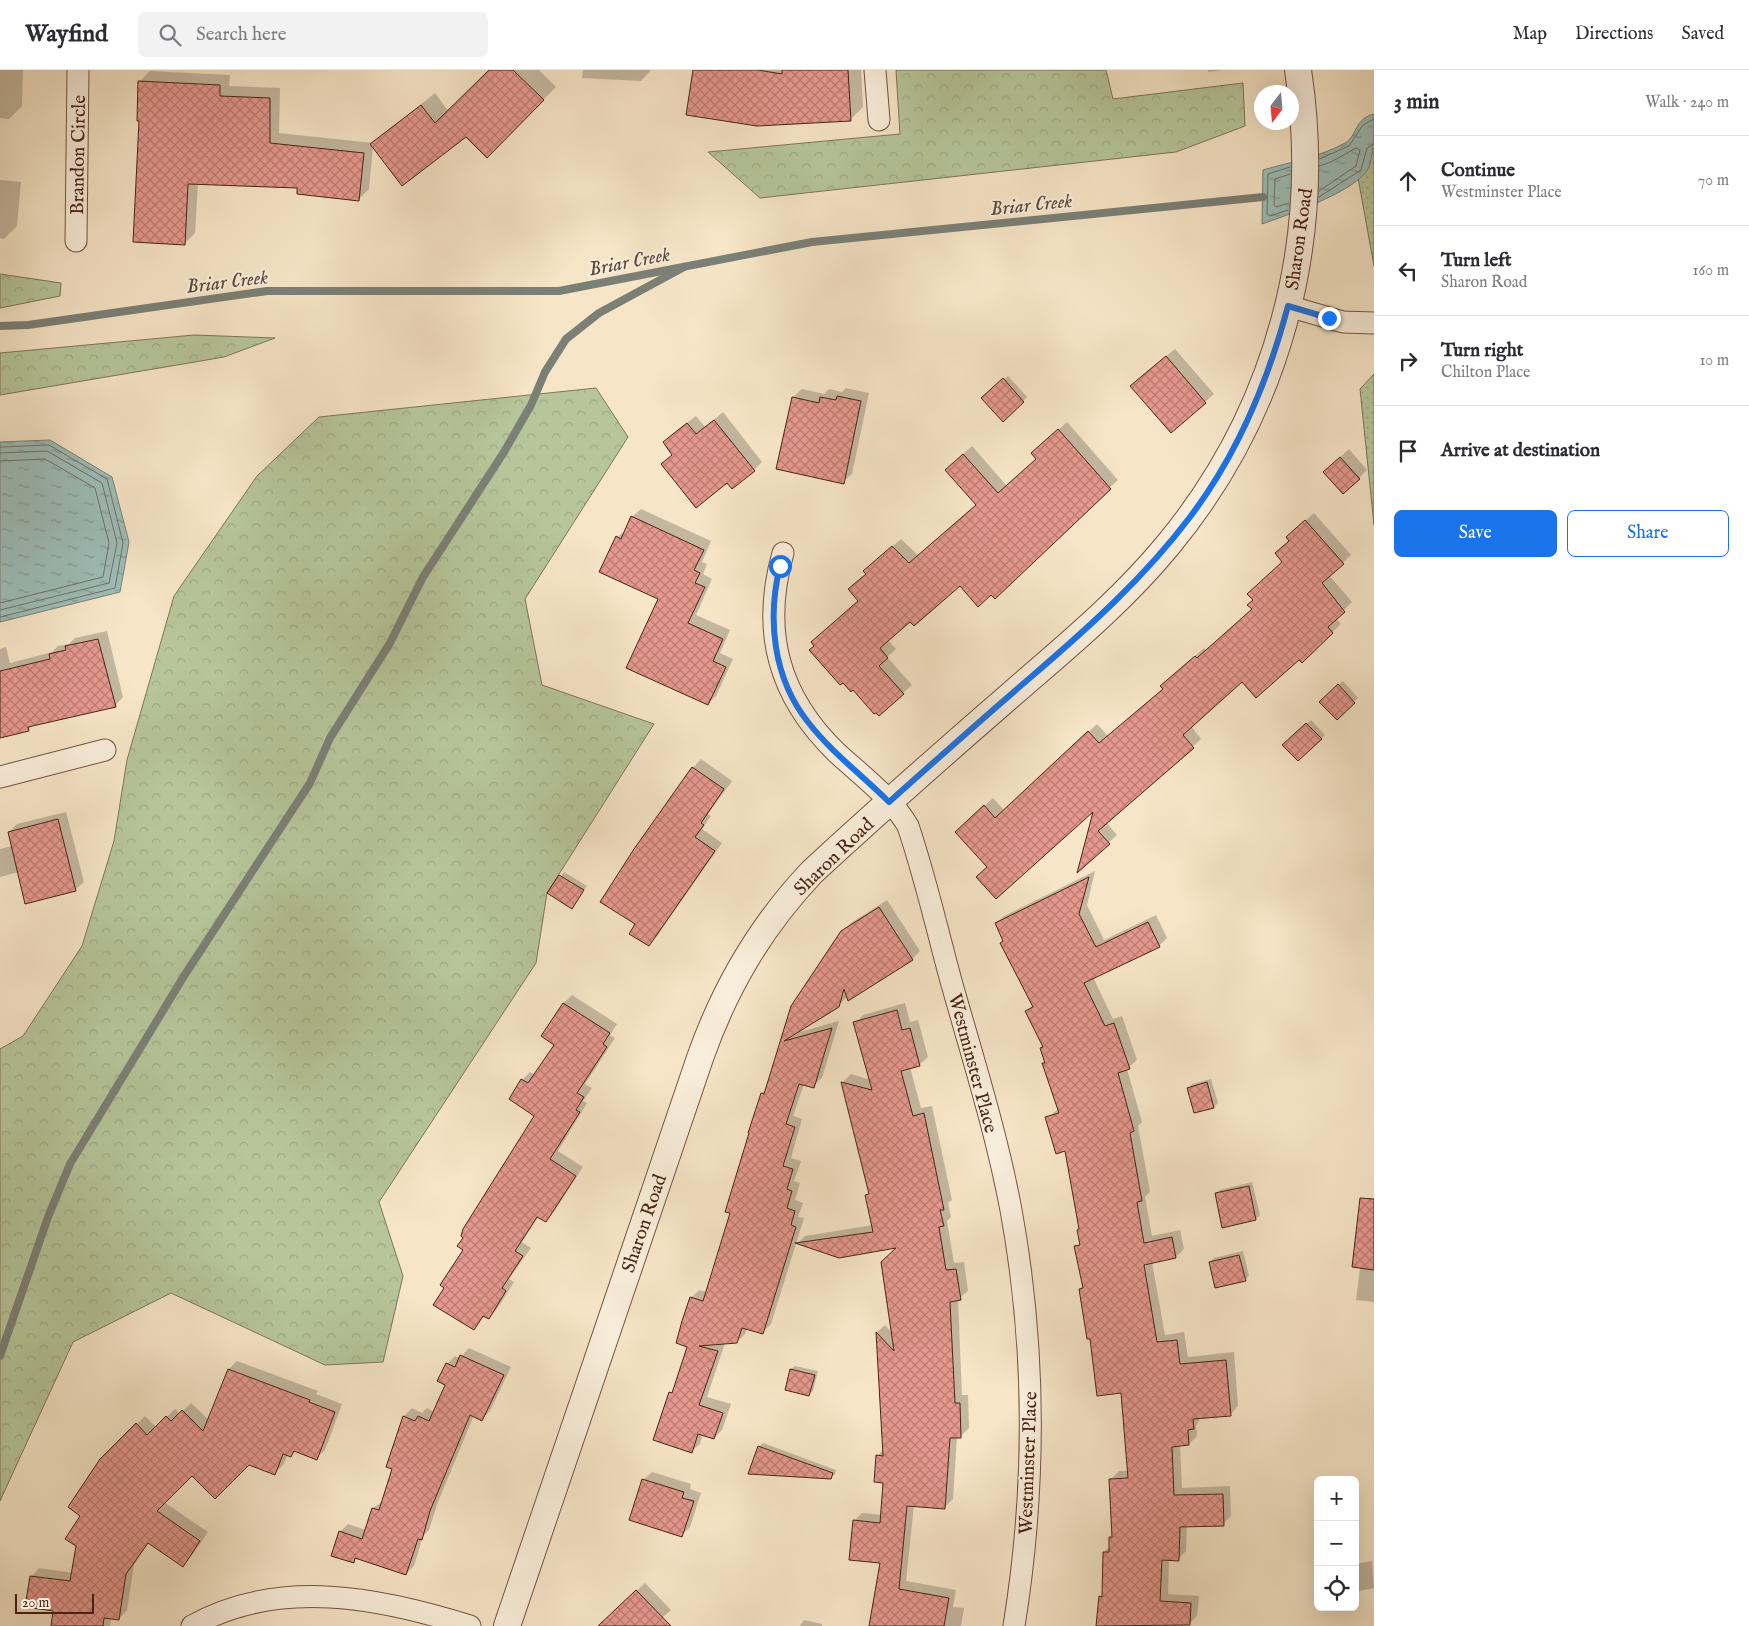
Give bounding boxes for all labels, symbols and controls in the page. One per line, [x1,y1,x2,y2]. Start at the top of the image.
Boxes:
search box [138,12,488,57]
text: Wayfind [25,19,108,50]
icon: search [156,21,184,49]
text: Search here [196,23,286,47]
text: Map [1513,23,1547,46]
text: Directions [1575,23,1653,46]
text: Saved [1681,23,1724,46]
north arrow [1254,85,1299,130]
text: 3 min [1394,89,1439,116]
text: Walk · 240 m [1645,93,1729,113]
street label: Brandon Circle [66,95,92,215]
text: Continue [1441,159,1515,183]
icon: ahead [1394,167,1422,195]
text: 70 m [1698,171,1729,191]
text: Westminster Place [1441,183,1562,203]
street label: Sharon Road [1281,186,1319,292]
water label: Briar Creek [989,189,1073,222]
water label: Briar Creek [586,242,672,283]
text: Turn left [1441,249,1512,273]
icon: left [1394,257,1422,285]
text: 160 m [1693,261,1729,281]
water label: Briar Creek [185,265,270,300]
text: Sharon Road [1441,273,1527,293]
route end [1318,307,1341,330]
text: Turn right [1441,339,1523,363]
icon: right [1394,347,1422,375]
text: 10 m [1699,351,1729,371]
text: Chilton Place [1441,363,1530,383]
icon: arrive [1394,437,1422,465]
text: Arrive at destination [1441,439,1600,463]
button: Save [1394,510,1557,557]
button: Share [1567,510,1729,557]
route start [769,555,792,578]
street label: Sharon Road [789,813,880,902]
street label: Westminster Place [942,991,1002,1136]
street label: Sharon Road [617,1171,673,1276]
street label: Westminster Place [1015,1391,1044,1535]
map controls [1314,1476,1359,1611]
button: + [1314,1476,1359,1521]
button: − [1314,1521,1359,1566]
button: locate [1314,1566,1359,1611]
scale bar [15,1591,94,1614]
text: 20 m [22,1594,49,1612]

